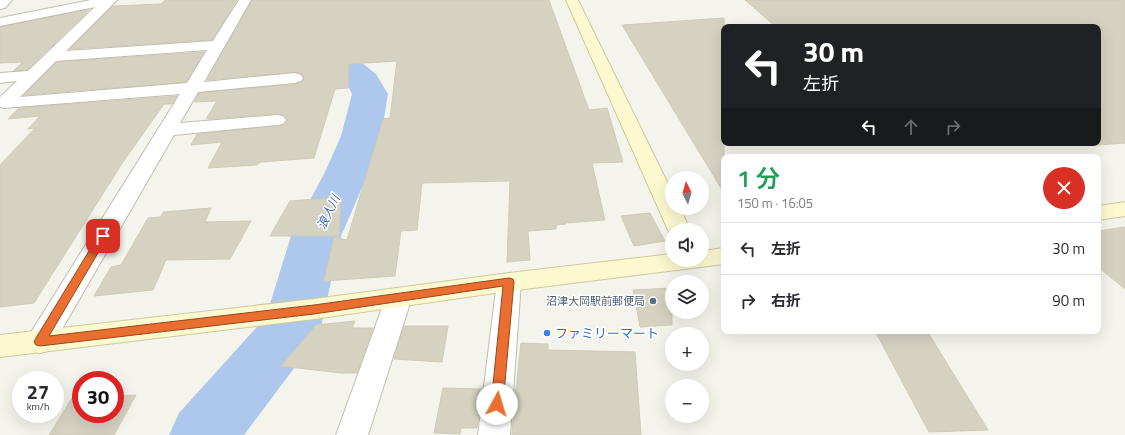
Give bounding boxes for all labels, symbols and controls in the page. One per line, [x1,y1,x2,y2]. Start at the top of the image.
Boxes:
text: 30 m [803,30,864,73]
icon: left [737,40,789,92]
text: 左折 [803,70,839,97]
icon: left [858,116,880,138]
icon: ahead [900,116,922,138]
icon: right [942,116,964,138]
text: 1 分 [737,160,780,196]
button: close [1043,167,1085,209]
north arrow [665,171,709,215]
map controls [665,171,709,423]
water label: 浪人川 [312,190,345,232]
text: 150 m · 16:05 [737,193,813,213]
pin [86,219,120,253]
button: sound [665,223,709,267]
icon: arrive [92,225,114,247]
text: 左折 [771,237,801,260]
text: 30 m [1052,237,1085,260]
icon: left [737,238,759,260]
button: layers [665,275,709,319]
text: 右折 [771,289,801,312]
text: 90 m [1052,289,1085,312]
icon: right [737,290,759,312]
place label: 沼津大岡駅前郵便局 [546,293,645,309]
marker: 沼津大岡駅前郵便局 [648,296,658,306]
place label: ファミリーマート [555,323,659,343]
button: + [665,327,709,371]
marker: ファミリーマート [542,328,552,338]
speed limit sign: 30 [72,371,124,423]
text: 27 [27,376,49,407]
button: − [665,379,709,423]
position arrow [476,383,518,425]
text: km/h [27,399,49,414]

